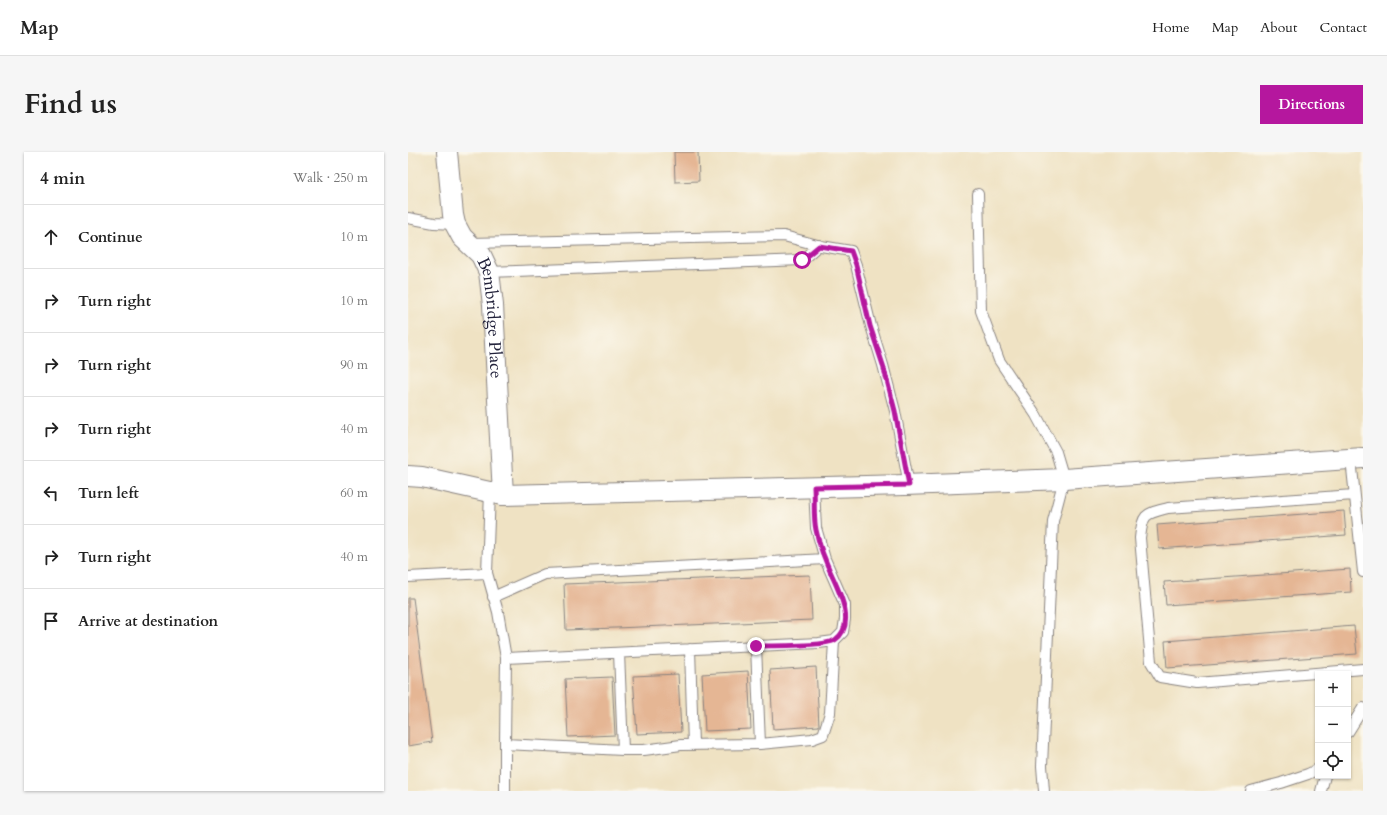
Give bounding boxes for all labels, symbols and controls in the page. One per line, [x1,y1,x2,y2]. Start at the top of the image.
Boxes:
text: Map [20,15,59,41]
text: Home [1152,18,1190,37]
text: Map [1212,18,1238,37]
text: About [1260,18,1297,37]
text: Contact [1319,18,1367,37]
text: Find us [24,85,117,123]
button: Directions [1260,85,1363,124]
text: 4 min [40,167,85,190]
text: Walk · 250 m [293,169,368,187]
icon: ahead [40,226,62,248]
text: Continue [78,227,143,247]
text: 10 m [340,228,368,246]
route start [793,251,811,269]
street label: Bembridge Place [472,253,508,379]
icon: right [40,290,62,312]
text: Turn right [78,291,151,311]
text: 10 m [340,292,368,310]
icon: right [40,354,62,376]
text: Turn right [78,355,151,375]
text: 90 m [340,356,368,374]
icon: right [40,418,62,440]
text: Turn right [78,419,151,439]
text: 40 m [340,420,368,438]
icon: left [40,482,62,504]
text: Turn left [78,483,139,503]
text: 60 m [340,484,368,502]
icon: right [40,546,62,568]
text: Turn right [78,547,151,567]
text: 40 m [340,548,368,566]
icon: arrive [40,610,62,632]
text: Arrive at destination [78,611,218,631]
route end [747,637,765,655]
map controls [1315,671,1351,779]
button: + [1315,671,1351,707]
button: − [1315,707,1351,743]
button: locate [1315,743,1351,779]

